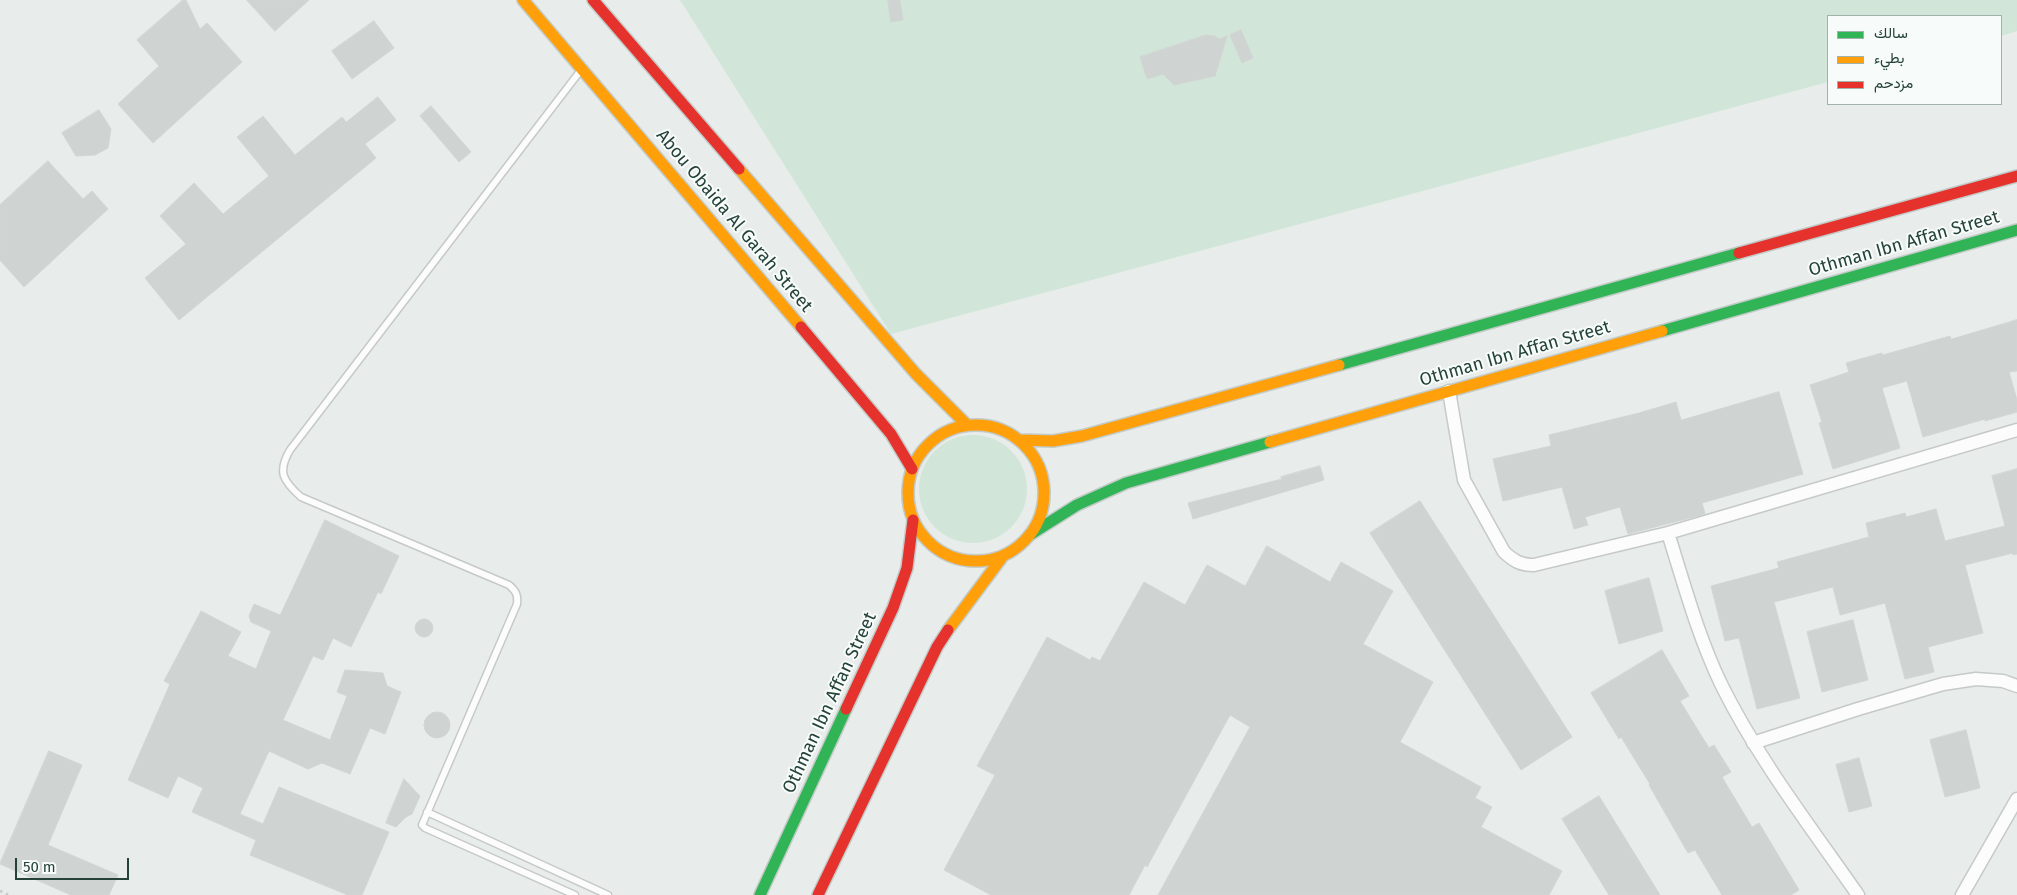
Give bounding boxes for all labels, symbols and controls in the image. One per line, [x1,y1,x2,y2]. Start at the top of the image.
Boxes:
legend [1827,15,2002,105]
text: سالك [1874,24,1908,42]
text: بطيء [1874,49,1904,67]
text: مزدحم [1874,74,1913,92]
street label: Abou Obaida Al Garah Street [651,125,817,317]
street label: Othman Ibn Affan Street [1806,206,2002,282]
street label: Othman Ibn Affan Street [1417,316,1613,392]
street label: Othman Ibn Affan Street [779,609,881,797]
scale bar [18,848,131,880]
text: 50 m [23,858,56,876]

